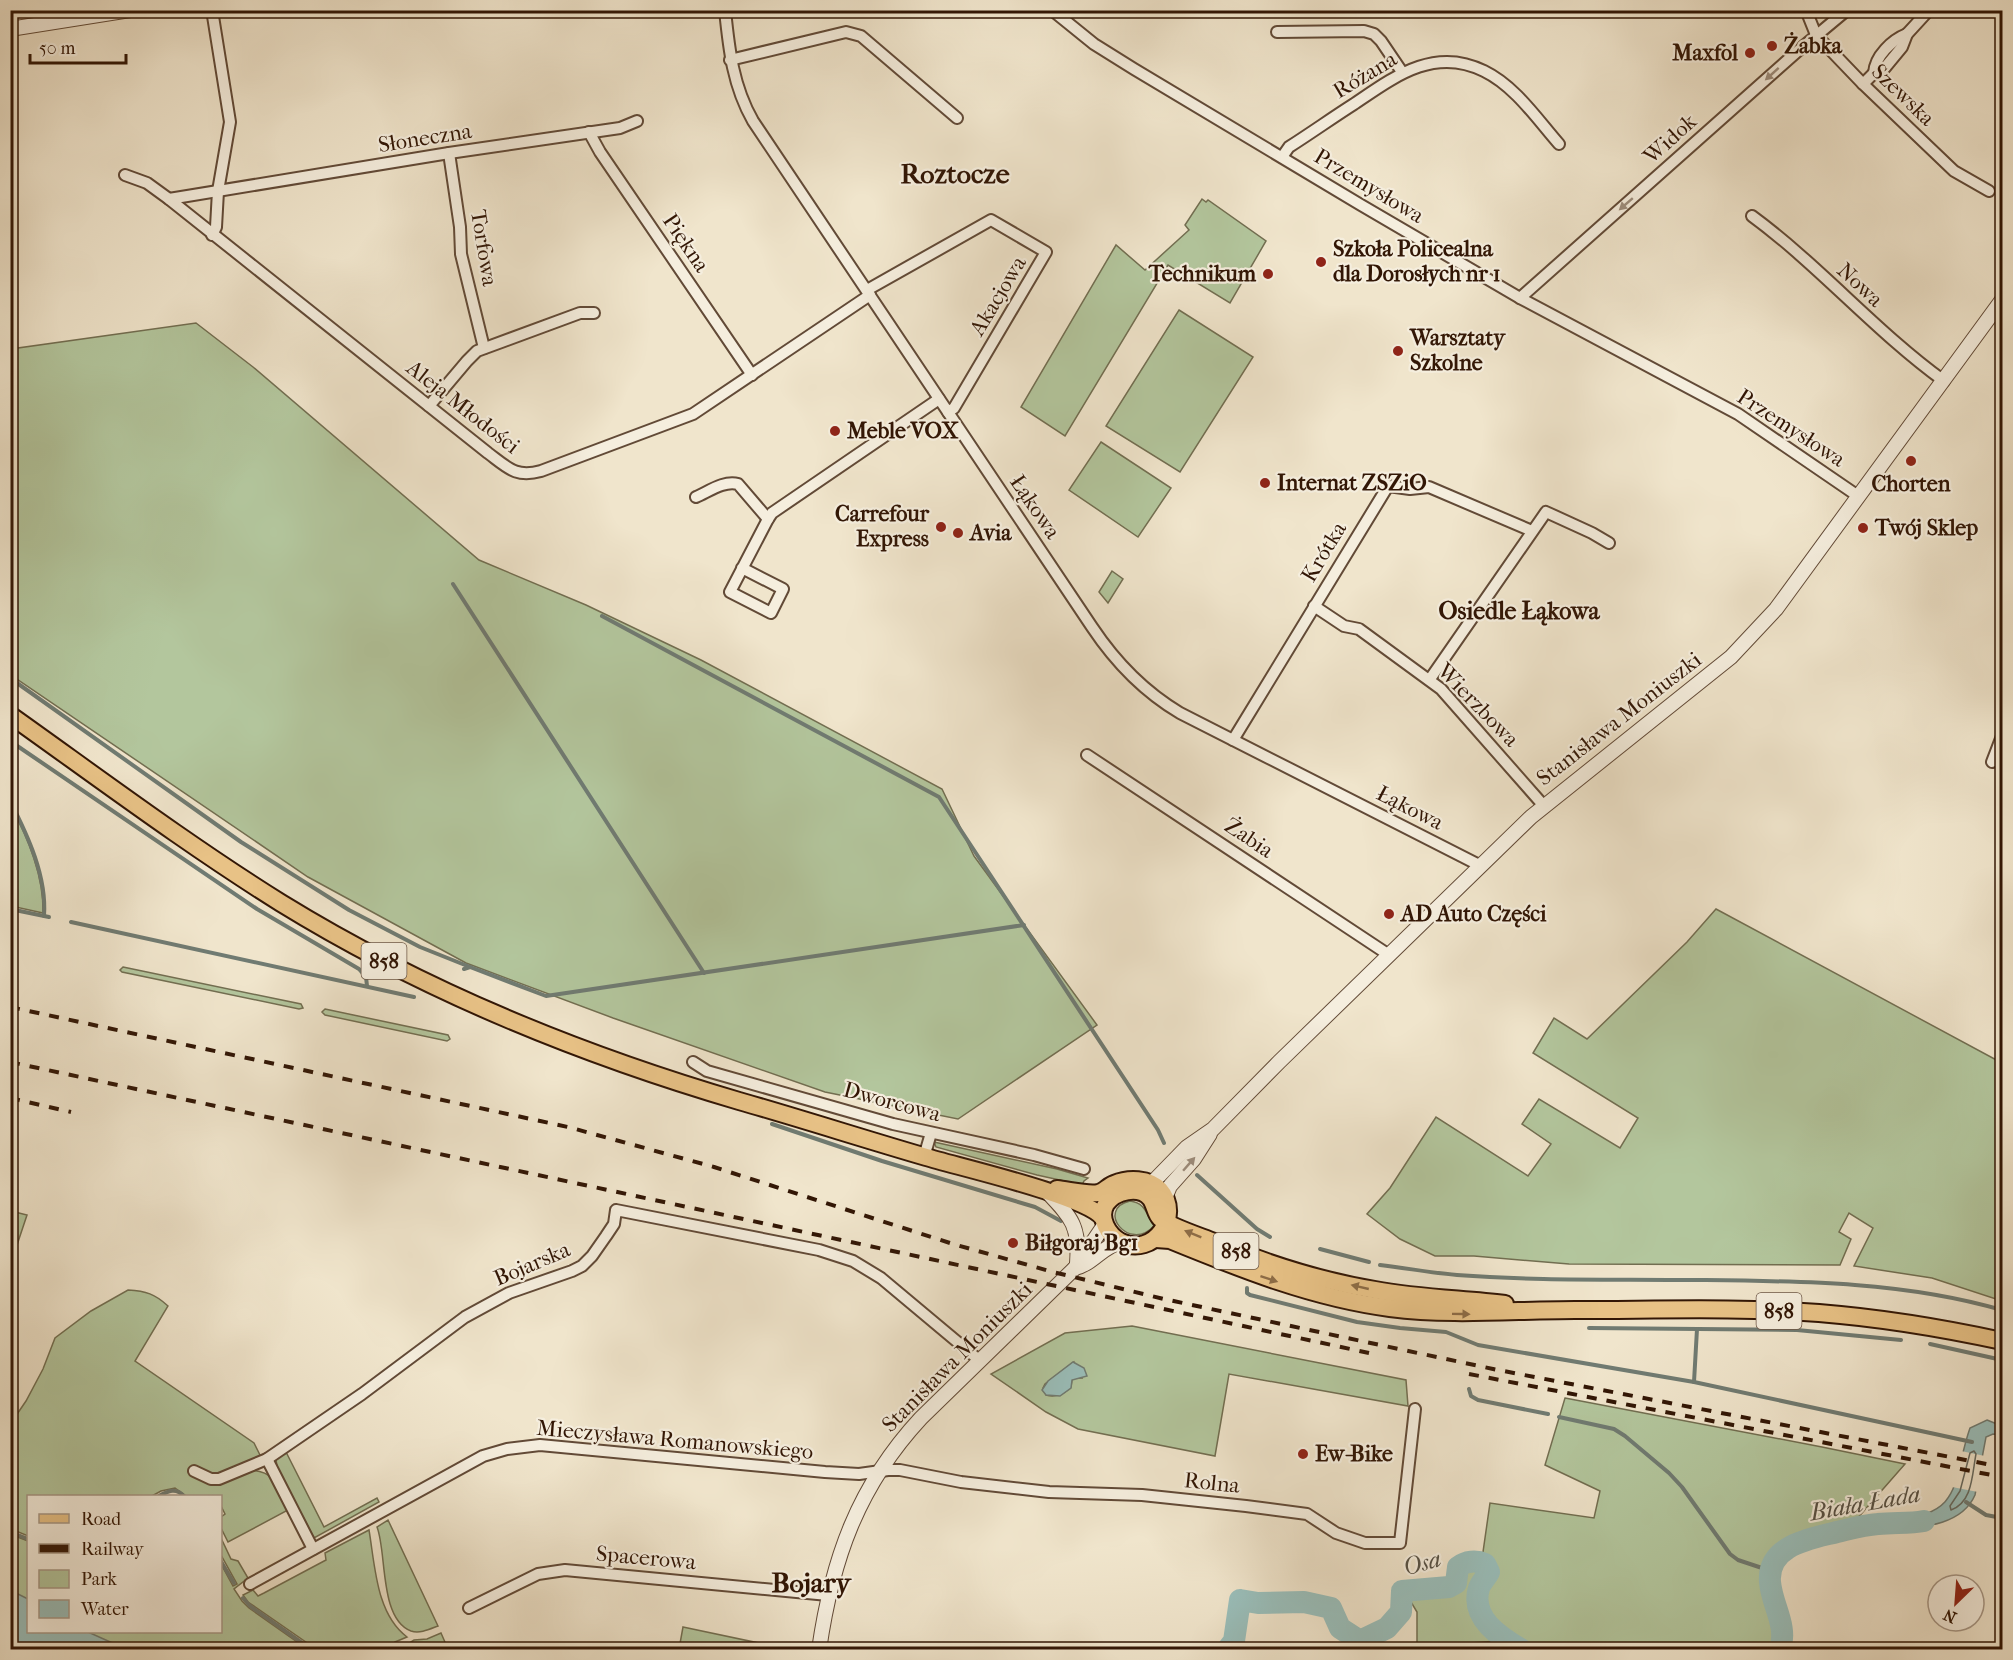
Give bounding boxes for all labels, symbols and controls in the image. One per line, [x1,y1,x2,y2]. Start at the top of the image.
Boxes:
scale bar [30,27,126,65]
place label: Żabka [1784,31,1843,59]
text: 50 m [39,38,76,59]
marker: Żabka [1765,39,1779,53]
place label: Maxfol [1671,40,1739,66]
street label: Różana [1328,46,1402,104]
marker: Maxfol [1743,46,1757,60]
street label: Szewska [1866,59,1941,132]
one-way arrow [1765,67,1780,80]
street label: Widok [1637,108,1702,170]
street label: Słoneczna [376,118,474,158]
street label: Przemysłowa [1309,143,1429,229]
district label: Roztocze [900,157,1010,190]
one-way arrow [1619,197,1634,211]
street label: Torfowa [465,208,503,289]
street label: Piękna [657,209,715,278]
place label: Szkoła Policealna dla Dorosłych nr 1 [1333,236,1501,287]
street label: Akacjowa [964,251,1032,341]
marker: Szkoła Policealna dla Dorosłych nr 1 [1314,255,1328,269]
street label: Nowa [1832,257,1889,313]
place label: Technikum [1148,261,1257,287]
marker: Technikum [1261,267,1275,281]
place label: Warsztaty Szkolne [1409,325,1506,376]
marker: Warsztaty Szkolne [1391,344,1405,358]
street label: Aleja Młodości [401,354,525,459]
street label: Przemysłowa [1732,383,1851,473]
place label: Meble VOX [846,418,959,444]
marker: Meble VOX [828,424,842,438]
marker: Chorten [1904,454,1918,468]
street label: Łąkowa [1004,470,1066,545]
place label: Internat ZSZiO [1277,470,1427,496]
place label: Chorten [1871,471,1951,497]
marker: Internat ZSZiO [1258,476,1272,490]
place label: Carrefour Express [835,501,930,552]
place label: Twój Sklep [1874,515,1978,541]
street label: Krótka [1296,516,1352,587]
marker: Carrefour Express [934,520,948,534]
place label: Avia [968,520,1012,546]
marker: Twój Sklep [1856,521,1870,535]
marker: Avia [951,526,965,540]
district label: Osiedle Łąkowa [1438,597,1600,626]
street label: Stanisława Moniuszki [1532,646,1707,791]
street label: Wierzbowa [1431,657,1525,753]
street label: Łąkowa [1372,780,1448,836]
street label: Żabia [1220,812,1280,864]
place label: AD Auto Części [1399,901,1547,928]
marker: AD Auto Części [1382,907,1396,921]
road number: 858 [362,943,406,979]
street label: Dworcowa [840,1077,944,1128]
one-way arrow [1182,1157,1195,1172]
one-way arrow [1184,1229,1202,1238]
place label: Biłgoraj Bg1 [1025,1230,1138,1256]
road number: 858 [1214,1233,1258,1269]
street label: Bojarska [490,1236,575,1292]
marker: Biłgoraj Bg1 [1006,1236,1020,1250]
one-way arrow [1260,1275,1278,1284]
street label: Stanisława Moniuszki [877,1276,1038,1437]
one-way arrow [1351,1282,1369,1292]
road number: 858 [1756,1293,1802,1329]
one-way arrow [1451,1309,1470,1318]
street label: Mieczysława Romanowskiego [536,1415,814,1465]
place label: Ew-Bike [1315,1441,1393,1467]
marker: Ew-Bike [1296,1447,1310,1461]
street label: Rolna [1183,1467,1242,1499]
water label: Biała Łada [1806,1480,1922,1527]
legend [27,1495,222,1633]
text: Road [81,1509,121,1530]
text: Railway [81,1539,145,1560]
street label: Spacerowa [595,1541,698,1575]
water label: Osa [1400,1545,1444,1581]
district label: Bojary [771,1566,853,1599]
text: Park [81,1569,118,1590]
north arrow [1926,1573,1986,1633]
text: Water [80,1599,129,1620]
text: N [1940,1605,1959,1627]

